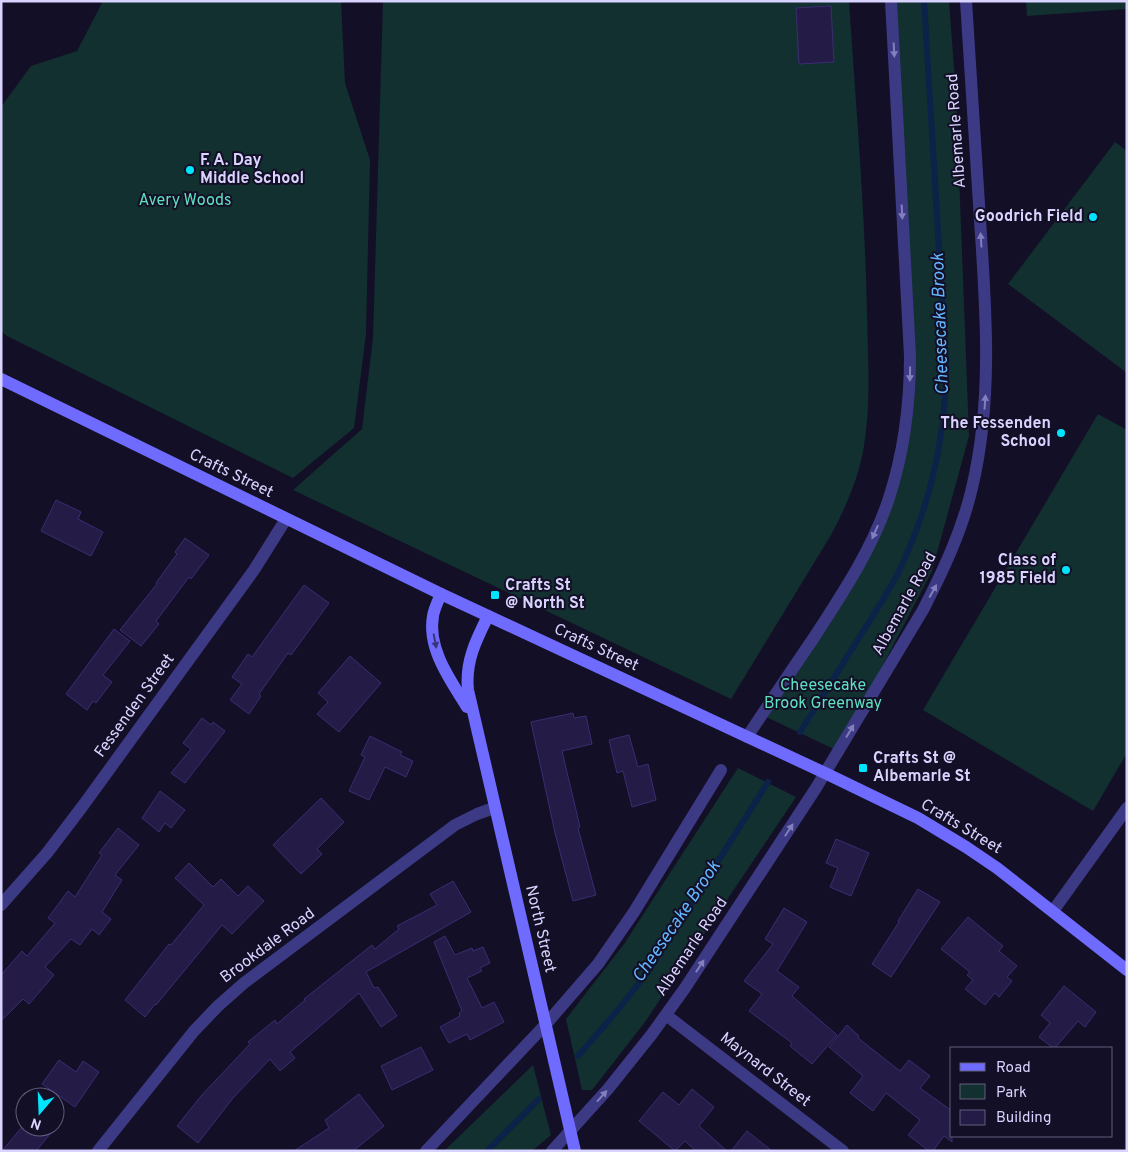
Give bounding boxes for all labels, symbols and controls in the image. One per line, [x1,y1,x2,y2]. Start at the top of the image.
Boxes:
one-way arrow [890,42,898,58]
street label: Albemarle Road [943,73,971,189]
place label: F. A. Day Middle School [200,151,304,189]
marker: F. A. Day Middle School [184,164,196,176]
park label: Avery Woods [138,191,232,211]
one-way arrow [899,204,907,220]
place label: Goodrich Field [975,207,1083,227]
marker: Goodrich Field [1087,211,1099,223]
one-way arrow [977,232,985,248]
water label: Cheesecake Brook [927,251,955,396]
one-way arrow [906,367,914,383]
one-way arrow [981,394,989,410]
place label: The Fessenden School [940,414,1051,452]
marker: The Fessenden School [1055,427,1067,439]
street label: Crafts Street [186,445,276,503]
one-way arrow [871,525,879,539]
street label: Albemarle Road [868,549,942,659]
place label: Class of 1985 Field [979,551,1056,589]
marker: Class of 1985 Field [1060,564,1072,576]
place label: Crafts St @ North St [505,576,585,614]
one-way arrow [928,585,937,598]
marker: Crafts St @ North St [489,589,501,601]
street label: Crafts Street [550,620,642,676]
one-way arrow [431,634,439,649]
street label: Fessenden Street [91,650,179,762]
park label: Cheesecake Brook Greenway [764,676,882,714]
one-way arrow [846,725,855,738]
place label: Crafts St @ Albemarle St [873,749,971,787]
marker: Crafts St @ Albemarle St [857,762,869,774]
street label: Crafts Street [917,795,1005,859]
one-way arrow [784,823,794,837]
water label: Cheesecake Brook [628,856,727,988]
street label: North Street [520,883,560,975]
street label: Albemarle Road [652,894,732,1000]
street label: Brookdale Road [217,904,319,988]
one-way arrow [695,959,704,972]
street label: Maynard Street [716,1028,814,1112]
legend [950,1047,1113,1137]
text: Road [996,1059,1031,1078]
text: Park [996,1084,1027,1103]
north arrow [15,1087,65,1137]
one-way arrow [597,1089,608,1102]
text: Building [996,1109,1051,1128]
text: N [29,1113,44,1133]

